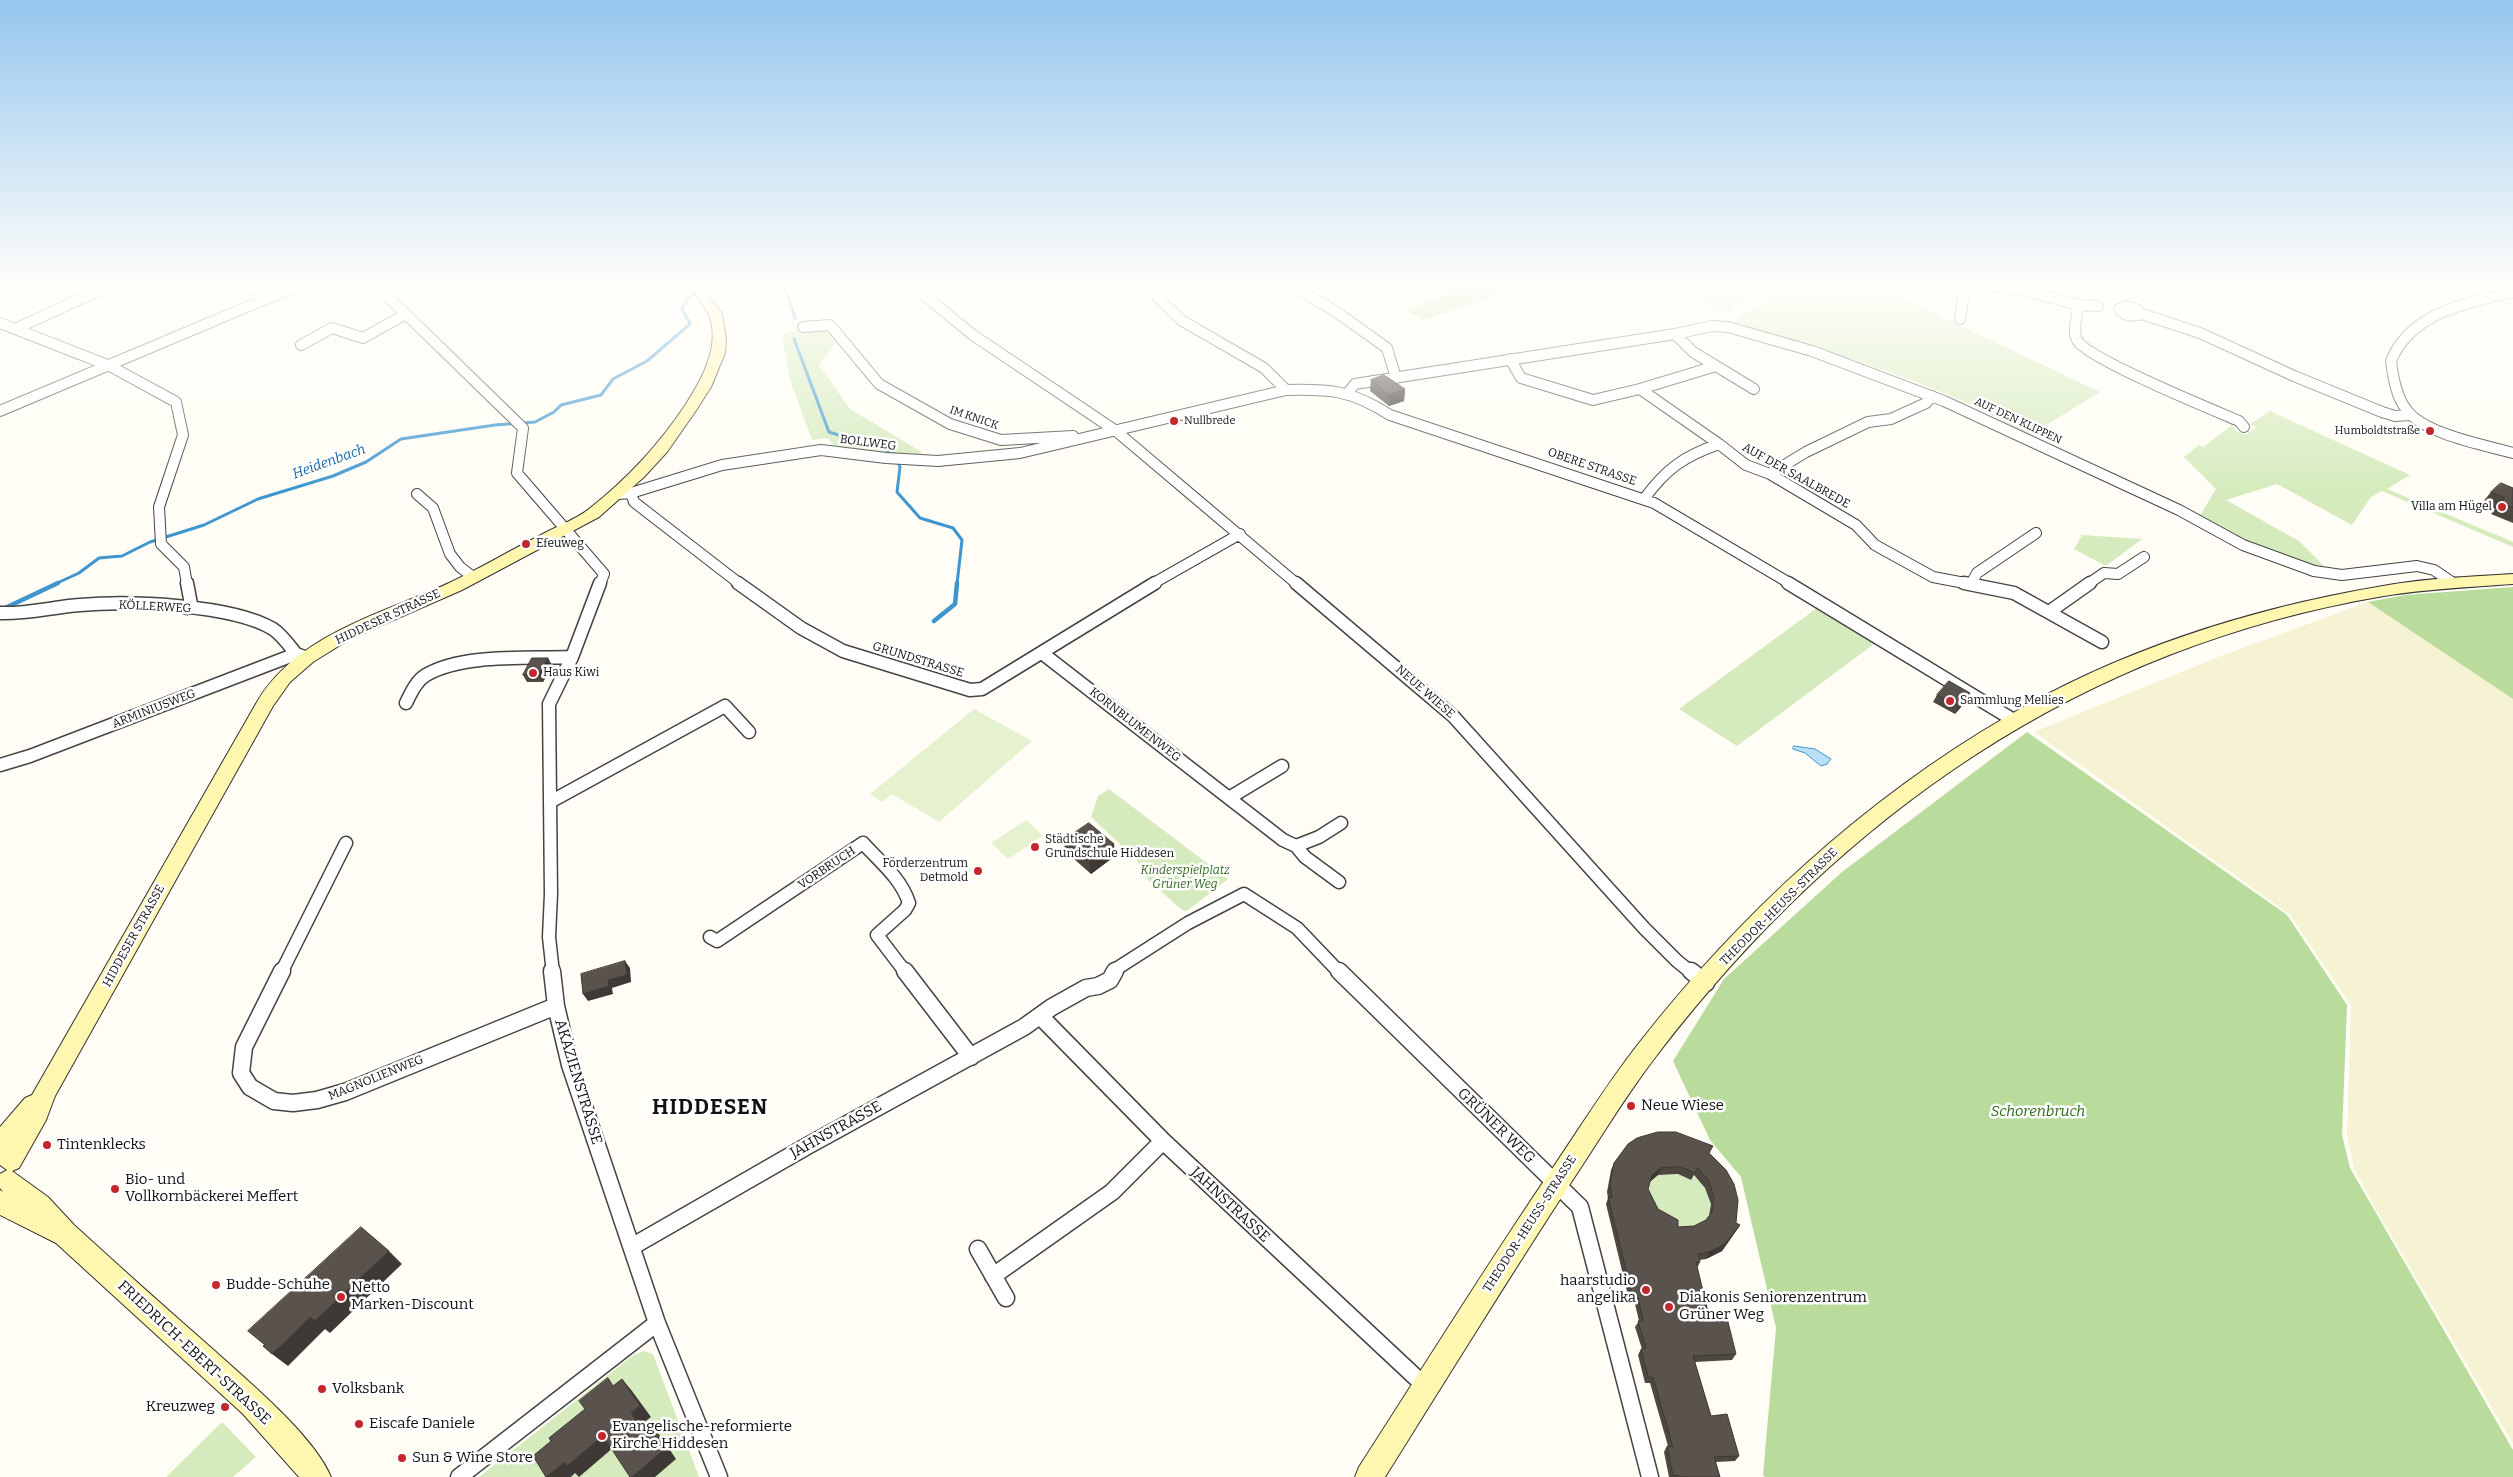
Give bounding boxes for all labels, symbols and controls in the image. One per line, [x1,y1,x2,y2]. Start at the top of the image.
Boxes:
street label: AUF DEN KLIPPEN [1972,395,2064,447]
street label: IM KNICK [948,403,1000,433]
place label: Nullbrede [1184,414,1235,428]
marker: Nullbrede [1168,415,1180,427]
place label: Humboldtstraße [2335,424,2420,438]
marker: Humboldtstraße [2424,425,2436,437]
street label: BOLLWEG [839,432,897,454]
street label: AUF DER SAALBREDE [1740,440,1852,512]
water label: Heidenbach [290,441,368,483]
street label: OBERE STRASSE [1546,445,1638,489]
place label: Villa am Hügel [2411,500,2492,514]
marker: Villa am Hügel [2496,501,2508,513]
place label: Efeuweg [536,537,584,551]
marker: Efeuweg [520,538,532,550]
street label: HIDDESER STRASSE [333,586,443,648]
street label: KÖLLERWEG [118,598,192,616]
street label: GRUNDSTRASSE [871,639,965,681]
street label: NEUE WIESE [1392,662,1458,722]
place label: Haus Kiwi [543,666,599,680]
marker: Haus Kiwi [527,667,539,679]
street label: KORNBLUMENWEG [1086,685,1184,765]
street label: ARMINIUSWEG [110,686,198,732]
place label: Sammlung Mellies [1960,694,2064,708]
marker: Sammlung Mellies [1944,695,1956,707]
place label: Städtische Grundschule Hiddesen [1045,833,1174,861]
marker: Städtische Grundschule Hiddesen [1029,841,1041,853]
street label: VORBRUCH [796,844,858,892]
street label: THEODOR-HEUSS-STRASSE [1717,845,1841,969]
place label: Förderzentrum Detmold [882,857,968,885]
park label: Kinderspielplatz Grüner Weg [1140,864,1230,892]
marker: Förderzentrum Detmold [972,865,984,877]
street label: HIDDESER STRASSE [100,882,168,990]
street label: AKAZIENSTRASSE [550,1017,606,1147]
street label: MAGNOLIENWEG [326,1052,426,1104]
street label: GRÜNER WEG [1453,1084,1539,1168]
district label: HIDDESEN [651,1095,769,1121]
street label: JAHNSTRASSE [787,1097,885,1163]
place label: Neue Wiese [1641,1097,1724,1115]
marker: Neue Wiese [1625,1100,1637,1112]
park label: Schorenbruch [1991,1103,2085,1121]
place label: Tintenklecks [57,1136,146,1154]
marker: Tintenklecks [41,1139,53,1151]
street label: THEODOR-HEUSS-STRASSE [1480,1153,1580,1295]
street label: JAHNSTRASSE [1187,1164,1273,1246]
place label: Bio- und Vollkornbäckerei Meffert [125,1171,298,1206]
marker: Bio- und Vollkornbäckerei Meffert [109,1183,121,1195]
place label: haarstudio angelika [1560,1272,1636,1307]
place label: Budde-Schuhe [226,1276,330,1294]
street label: FRIEDRICH-EBERT-STRASSE [114,1277,274,1429]
marker: Budde-Schuhe [210,1279,222,1291]
place label: Netto Marken-Discount [351,1279,474,1314]
marker: haarstudio angelika [1640,1284,1652,1296]
place label: Diakonis Seniorenzentrum Grüner Weg [1679,1289,1867,1324]
marker: Netto Marken-Discount [335,1291,347,1303]
marker: Diakonis Seniorenzentrum Grüner Weg [1663,1301,1675,1313]
place label: Volksbank [332,1380,404,1398]
marker: Volksbank [316,1383,328,1395]
place label: Kreuzweg [146,1398,215,1416]
marker: Kreuzweg [219,1401,231,1413]
place label: Eiscafe Daniele [369,1415,475,1433]
marker: Eiscafe Daniele [353,1418,365,1430]
place label: Evangelische-reformierte Kirche Hiddesen [612,1418,792,1453]
marker: Evangelische-reformierte Kirche Hiddesen [596,1430,608,1442]
place label: Sun & Wine Store [412,1449,533,1467]
marker: Sun & Wine Store [396,1452,408,1464]

